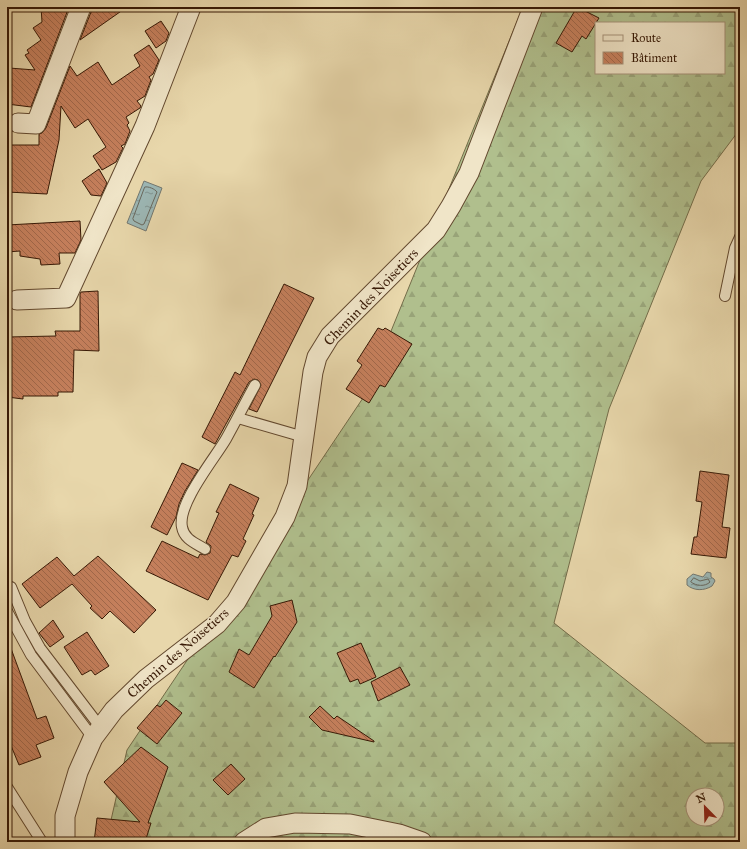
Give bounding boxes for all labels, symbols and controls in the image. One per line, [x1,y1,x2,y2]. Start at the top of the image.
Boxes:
legend [595,22,725,74]
text: Route [631,31,661,45]
text: Bâtiment [631,51,678,65]
street label: Chemin des Noisetiers [320,245,422,349]
street label: Chemin des Noisetiers [124,604,232,702]
north arrow [685,787,725,827]
text: N [694,790,709,806]

